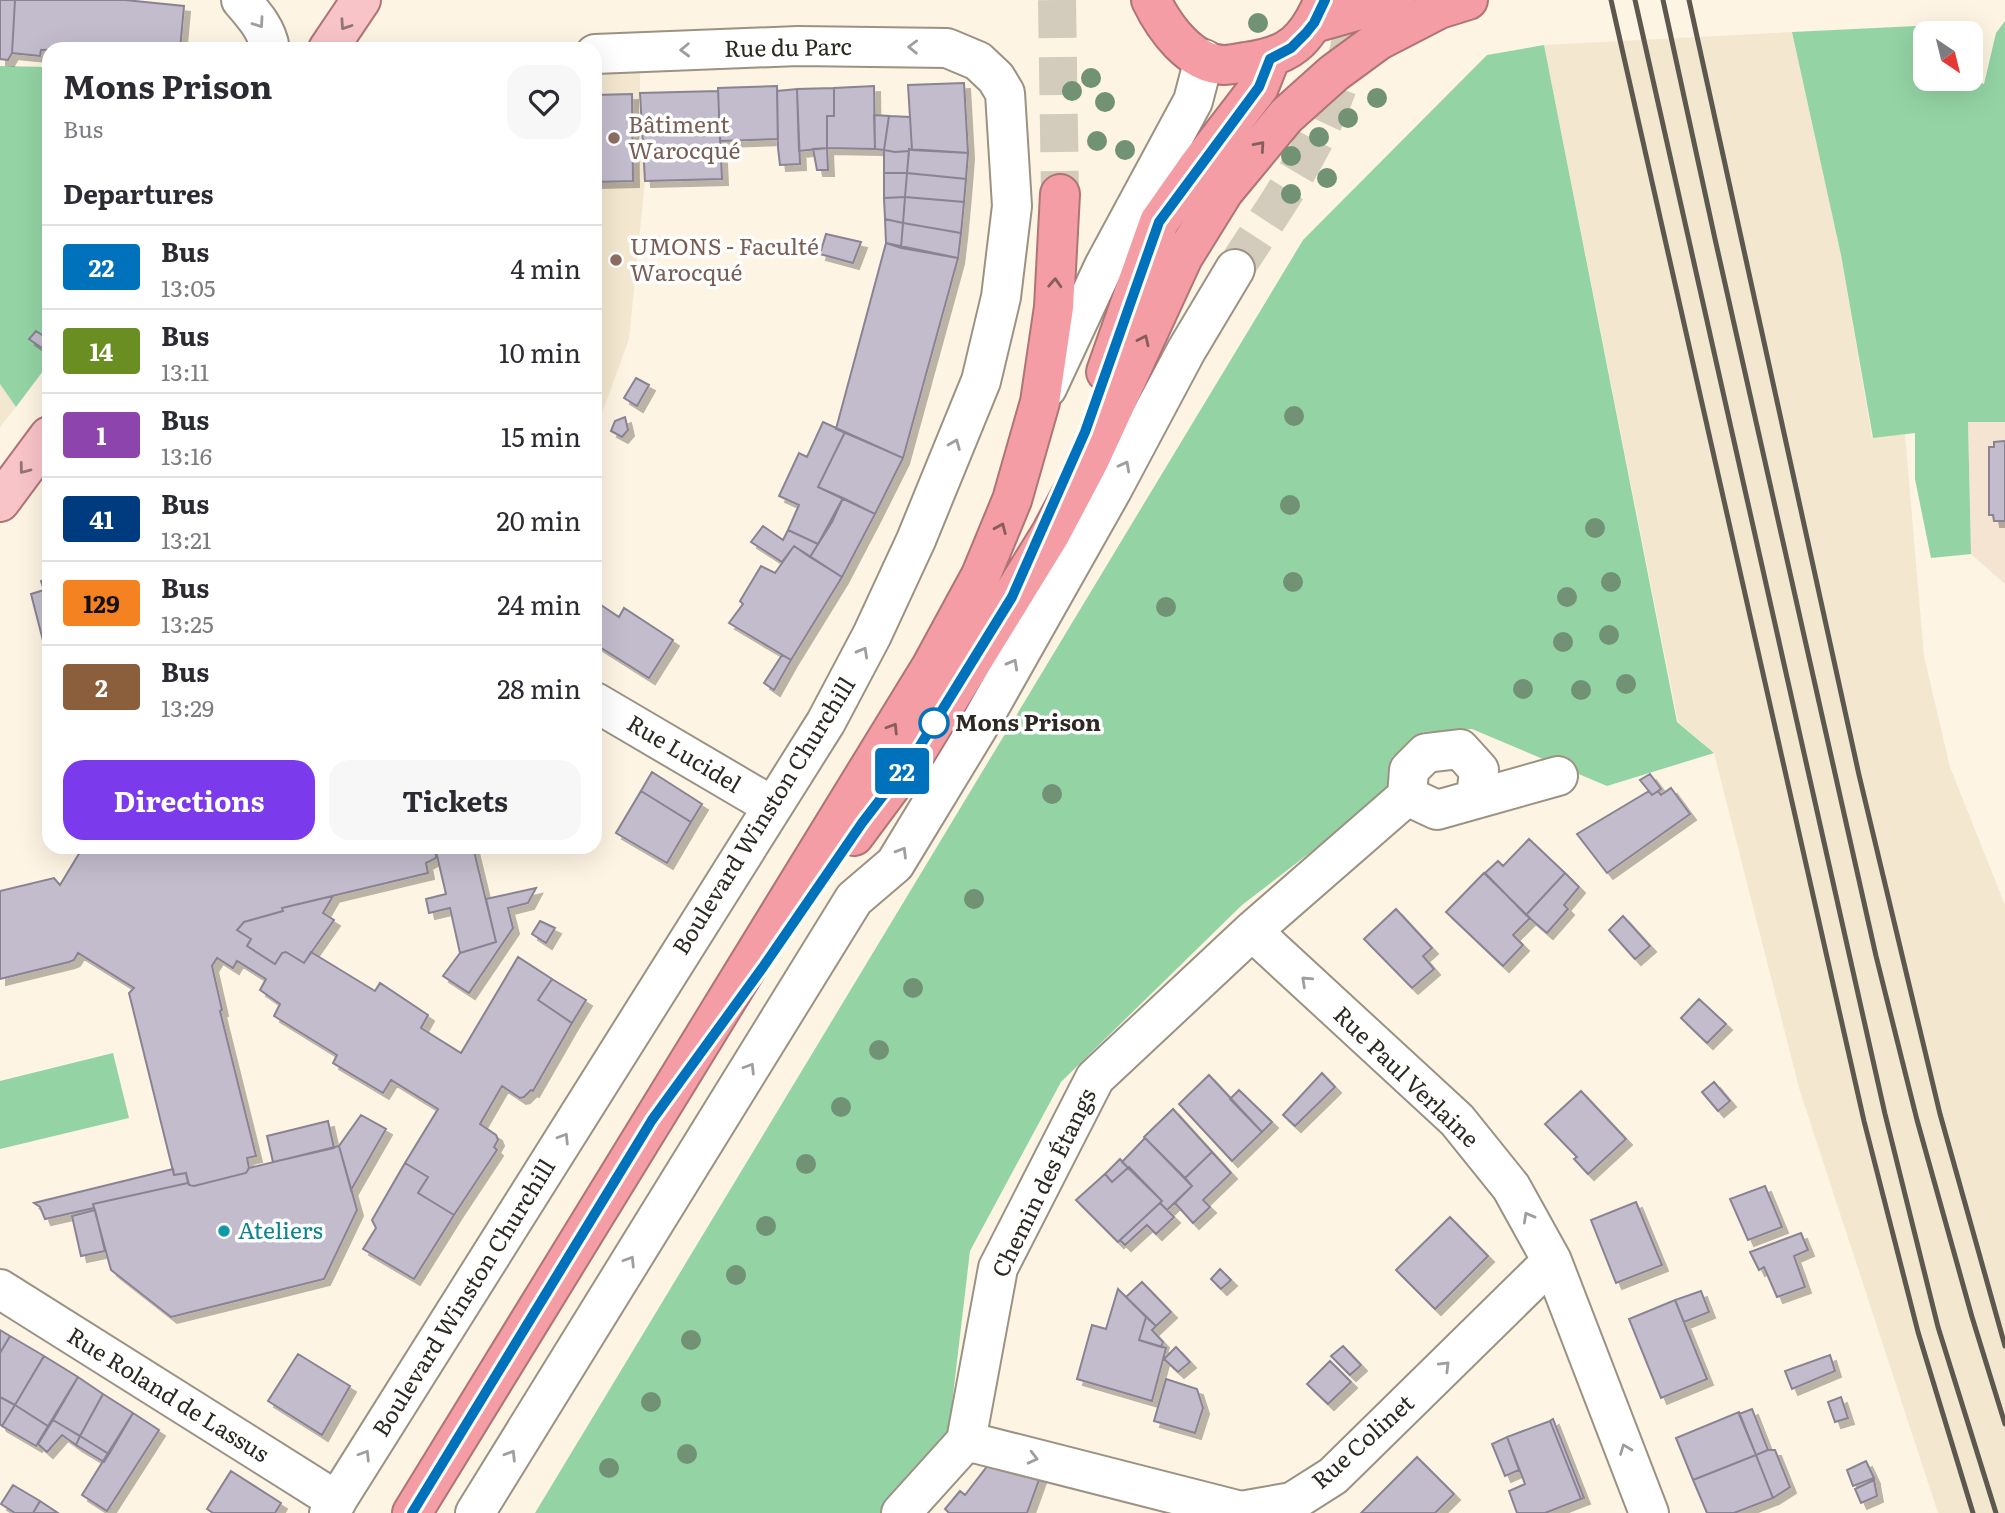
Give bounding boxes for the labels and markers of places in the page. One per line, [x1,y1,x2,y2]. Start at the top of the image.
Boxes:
place label: Bâtiment Warocqué [628,106,741,166]
marker: Bâtiment Warocqué [606,130,622,146]
place label: UMONS - Faculté Warocqué [630,228,819,288]
marker: UMONS - Faculté Warocqué [608,252,624,268]
place label: Mons Prison [955,704,1101,738]
marker: Mons Prison [919,708,949,738]
place label: Ateliers [238,1212,323,1246]
marker: Ateliers [216,1223,232,1239]

